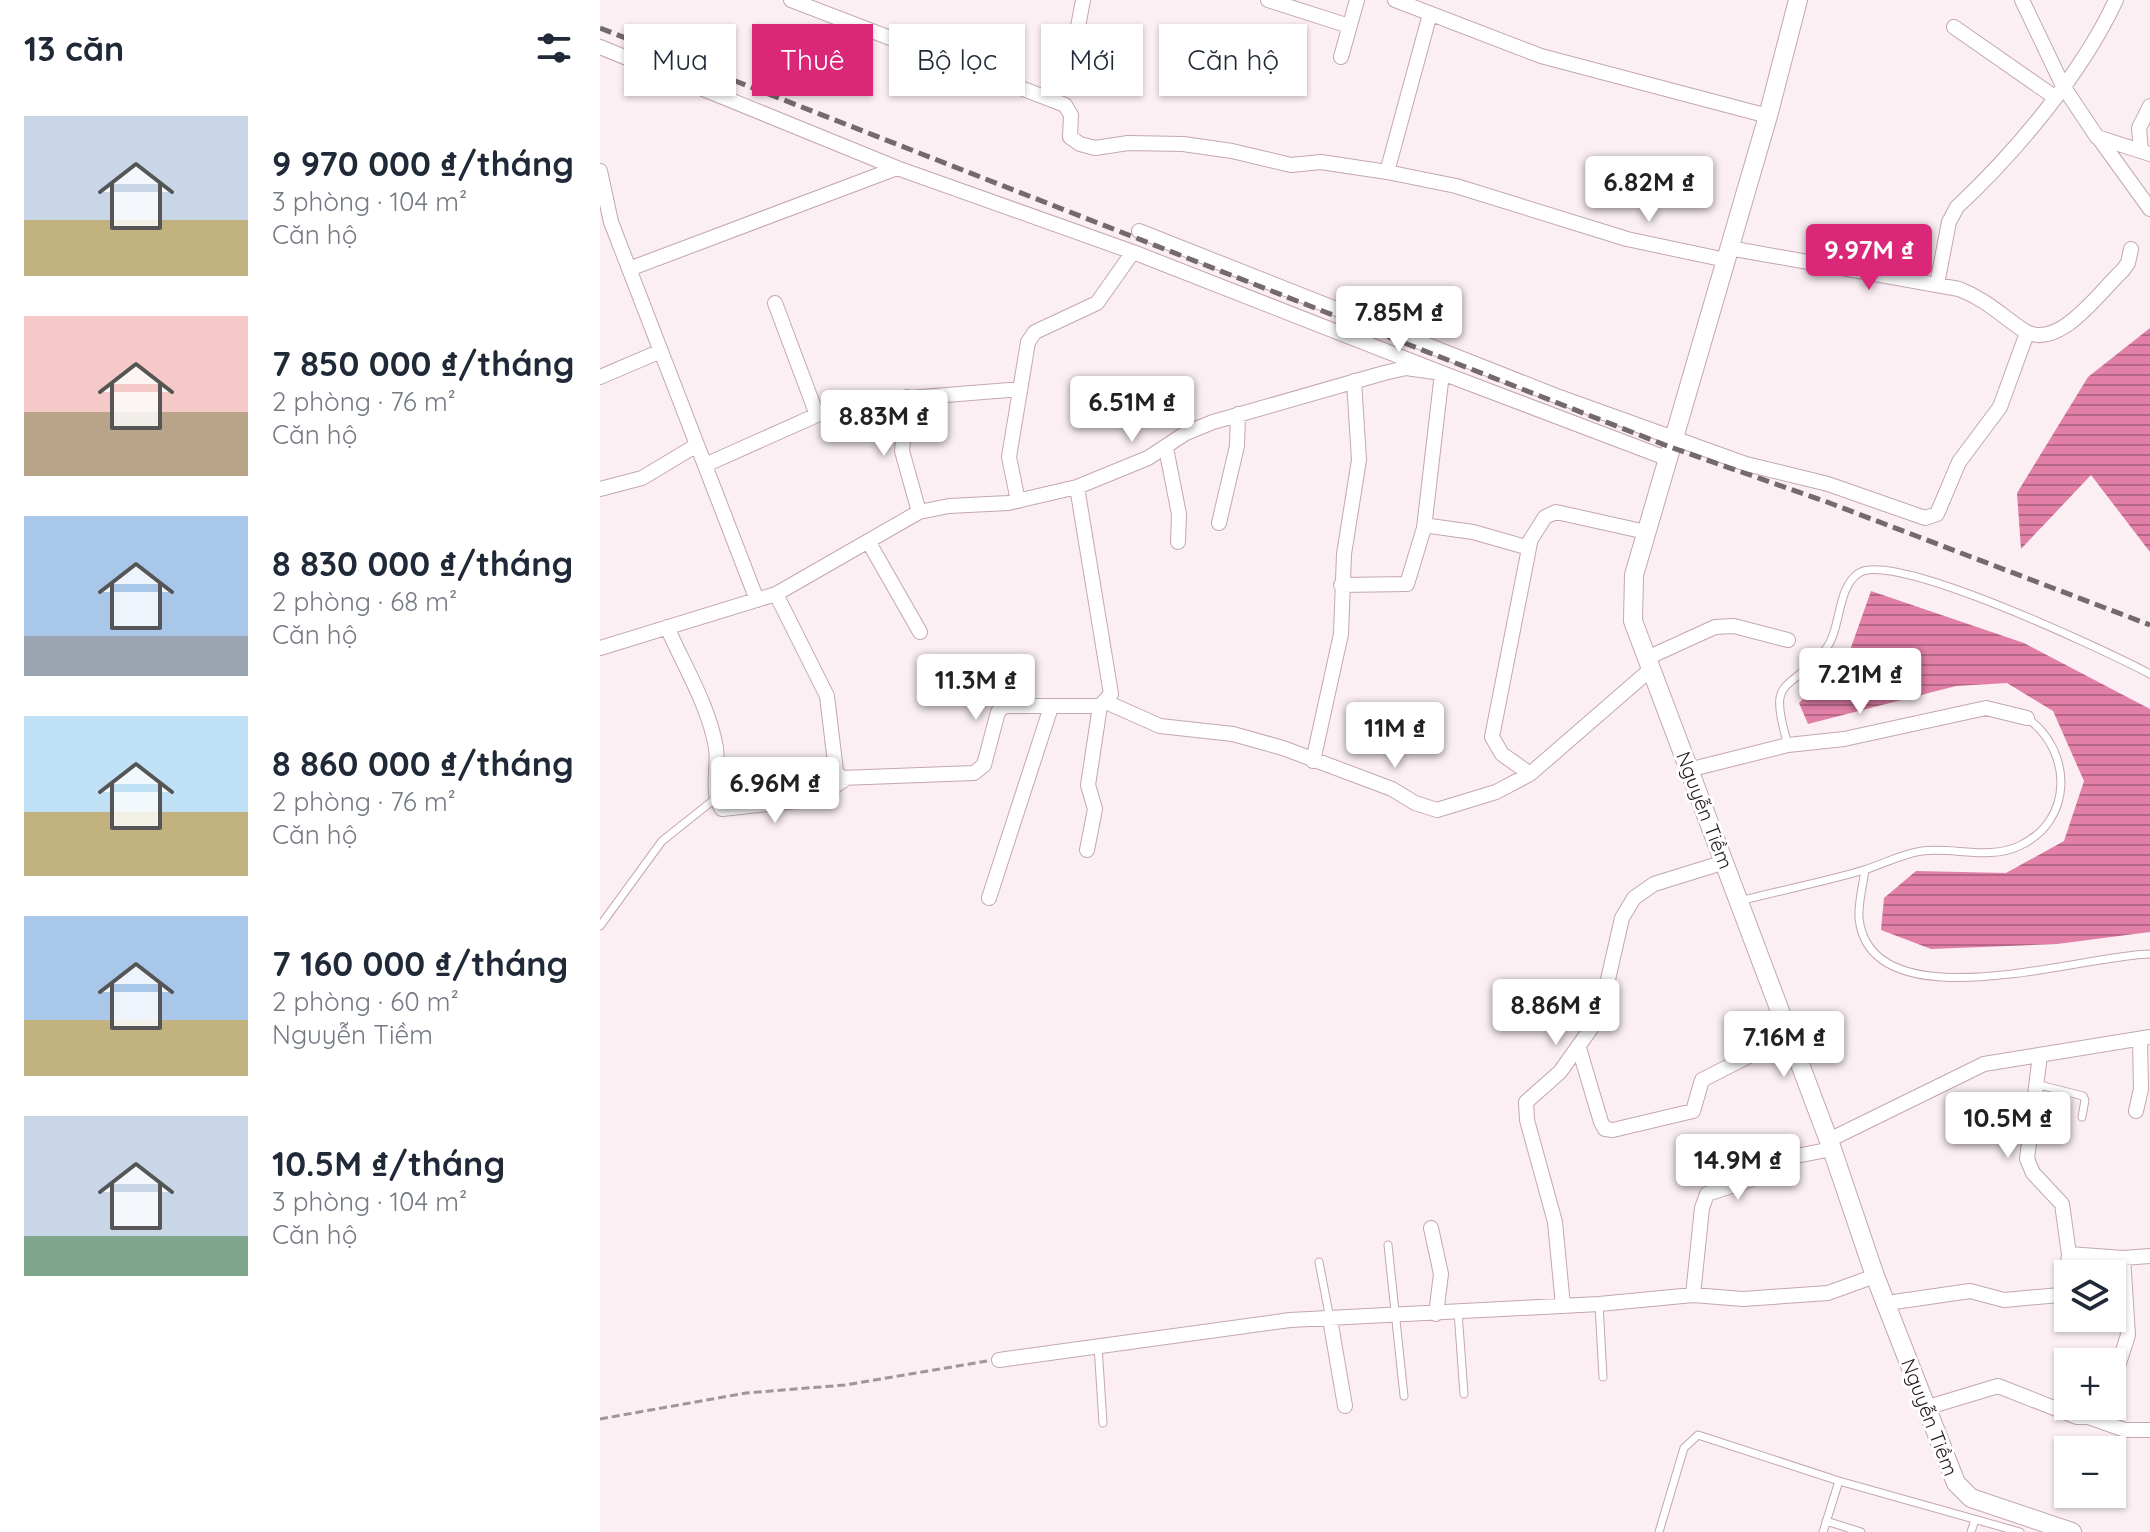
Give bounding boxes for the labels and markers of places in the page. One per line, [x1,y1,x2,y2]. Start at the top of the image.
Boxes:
pin: 6.82M ₫ [1575,156,1723,224]
pin: 9.97M ₫ [1795,224,1943,292]
pin: 7.85M ₫ [1325,286,1473,354]
pin: 6.51M ₫ [1058,376,1206,444]
pin: 8.83M ₫ [810,390,958,458]
pin: 7.21M ₫ [1786,648,1934,716]
pin: 11.3M ₫ [902,654,1050,722]
pin: 11M ₫ [1339,702,1451,770]
pin: 6.96M ₫ [701,757,849,825]
pin: 8.86M ₫ [1482,979,1630,1047]
pin: 7.16M ₫ [1710,1011,1858,1079]
pin: 10.5M ₫ [1934,1092,2082,1160]
pin: 14.9M ₫ [1664,1134,1812,1202]

